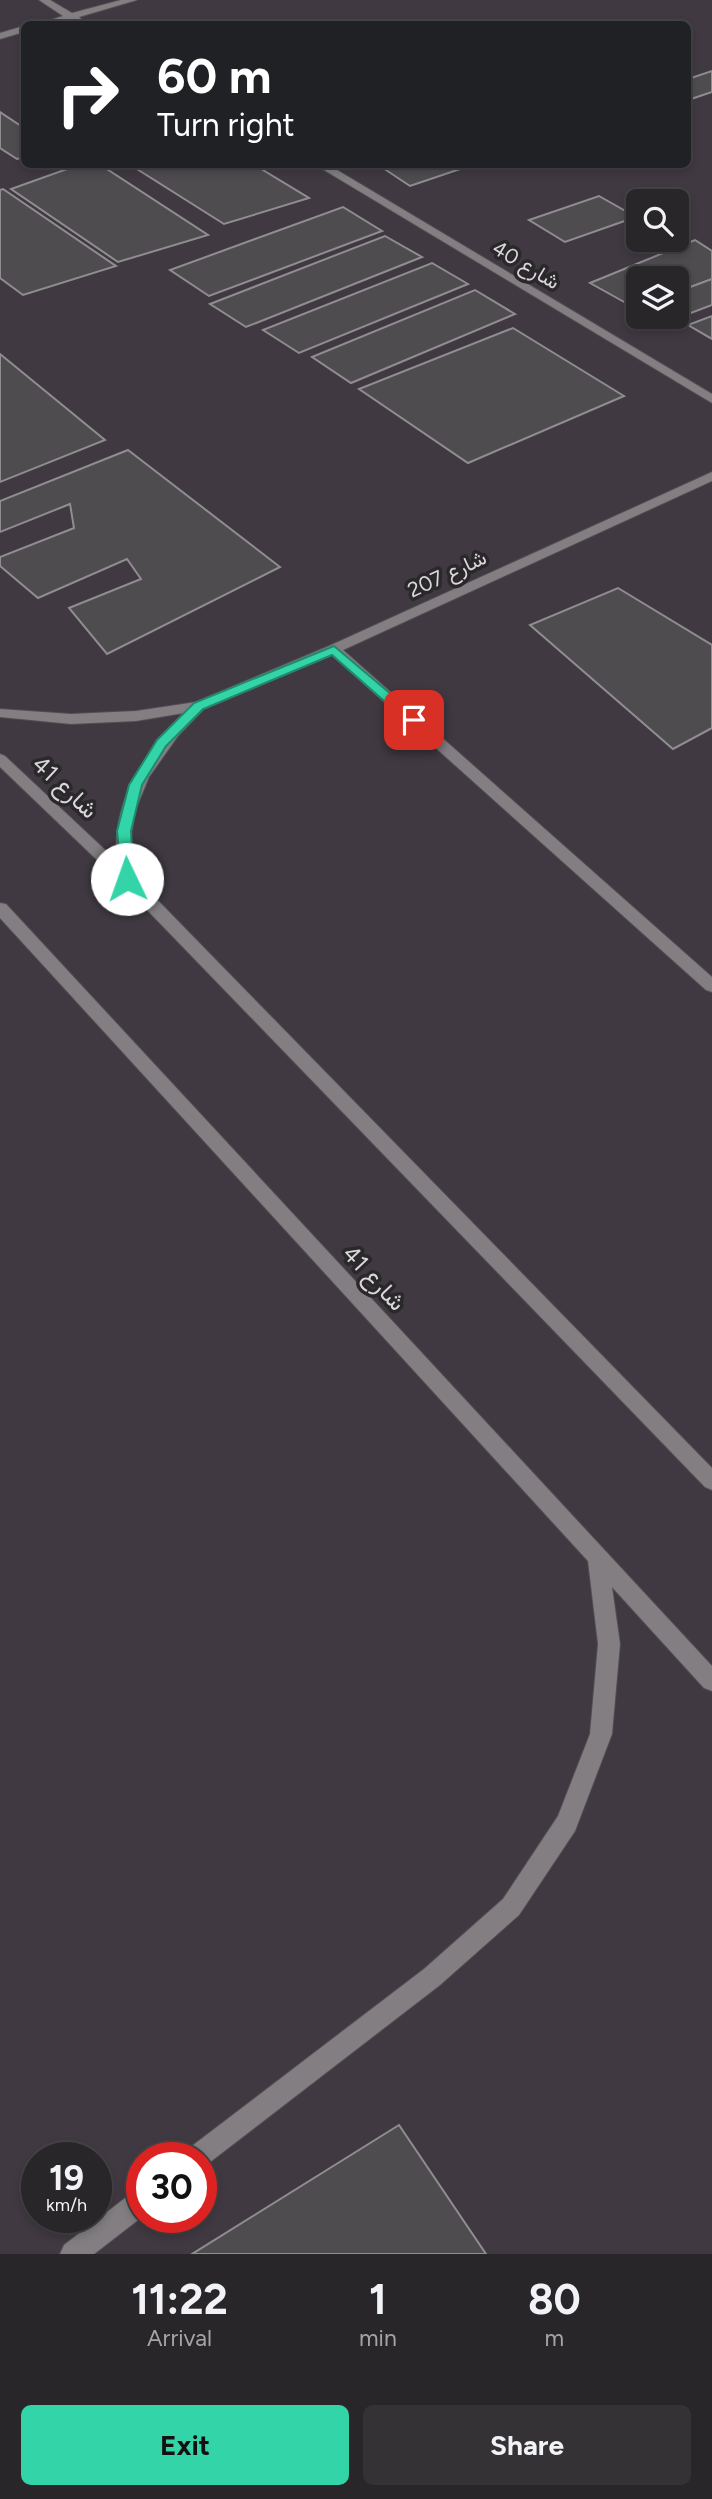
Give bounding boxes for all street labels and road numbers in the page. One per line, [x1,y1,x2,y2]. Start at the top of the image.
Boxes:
street label: شارع 40 [487,235,564,296]
street label: شارع 207 [403,544,491,604]
street label: شارع 41 [25,749,104,826]
street label: شارع 41 [335,1239,412,1318]

